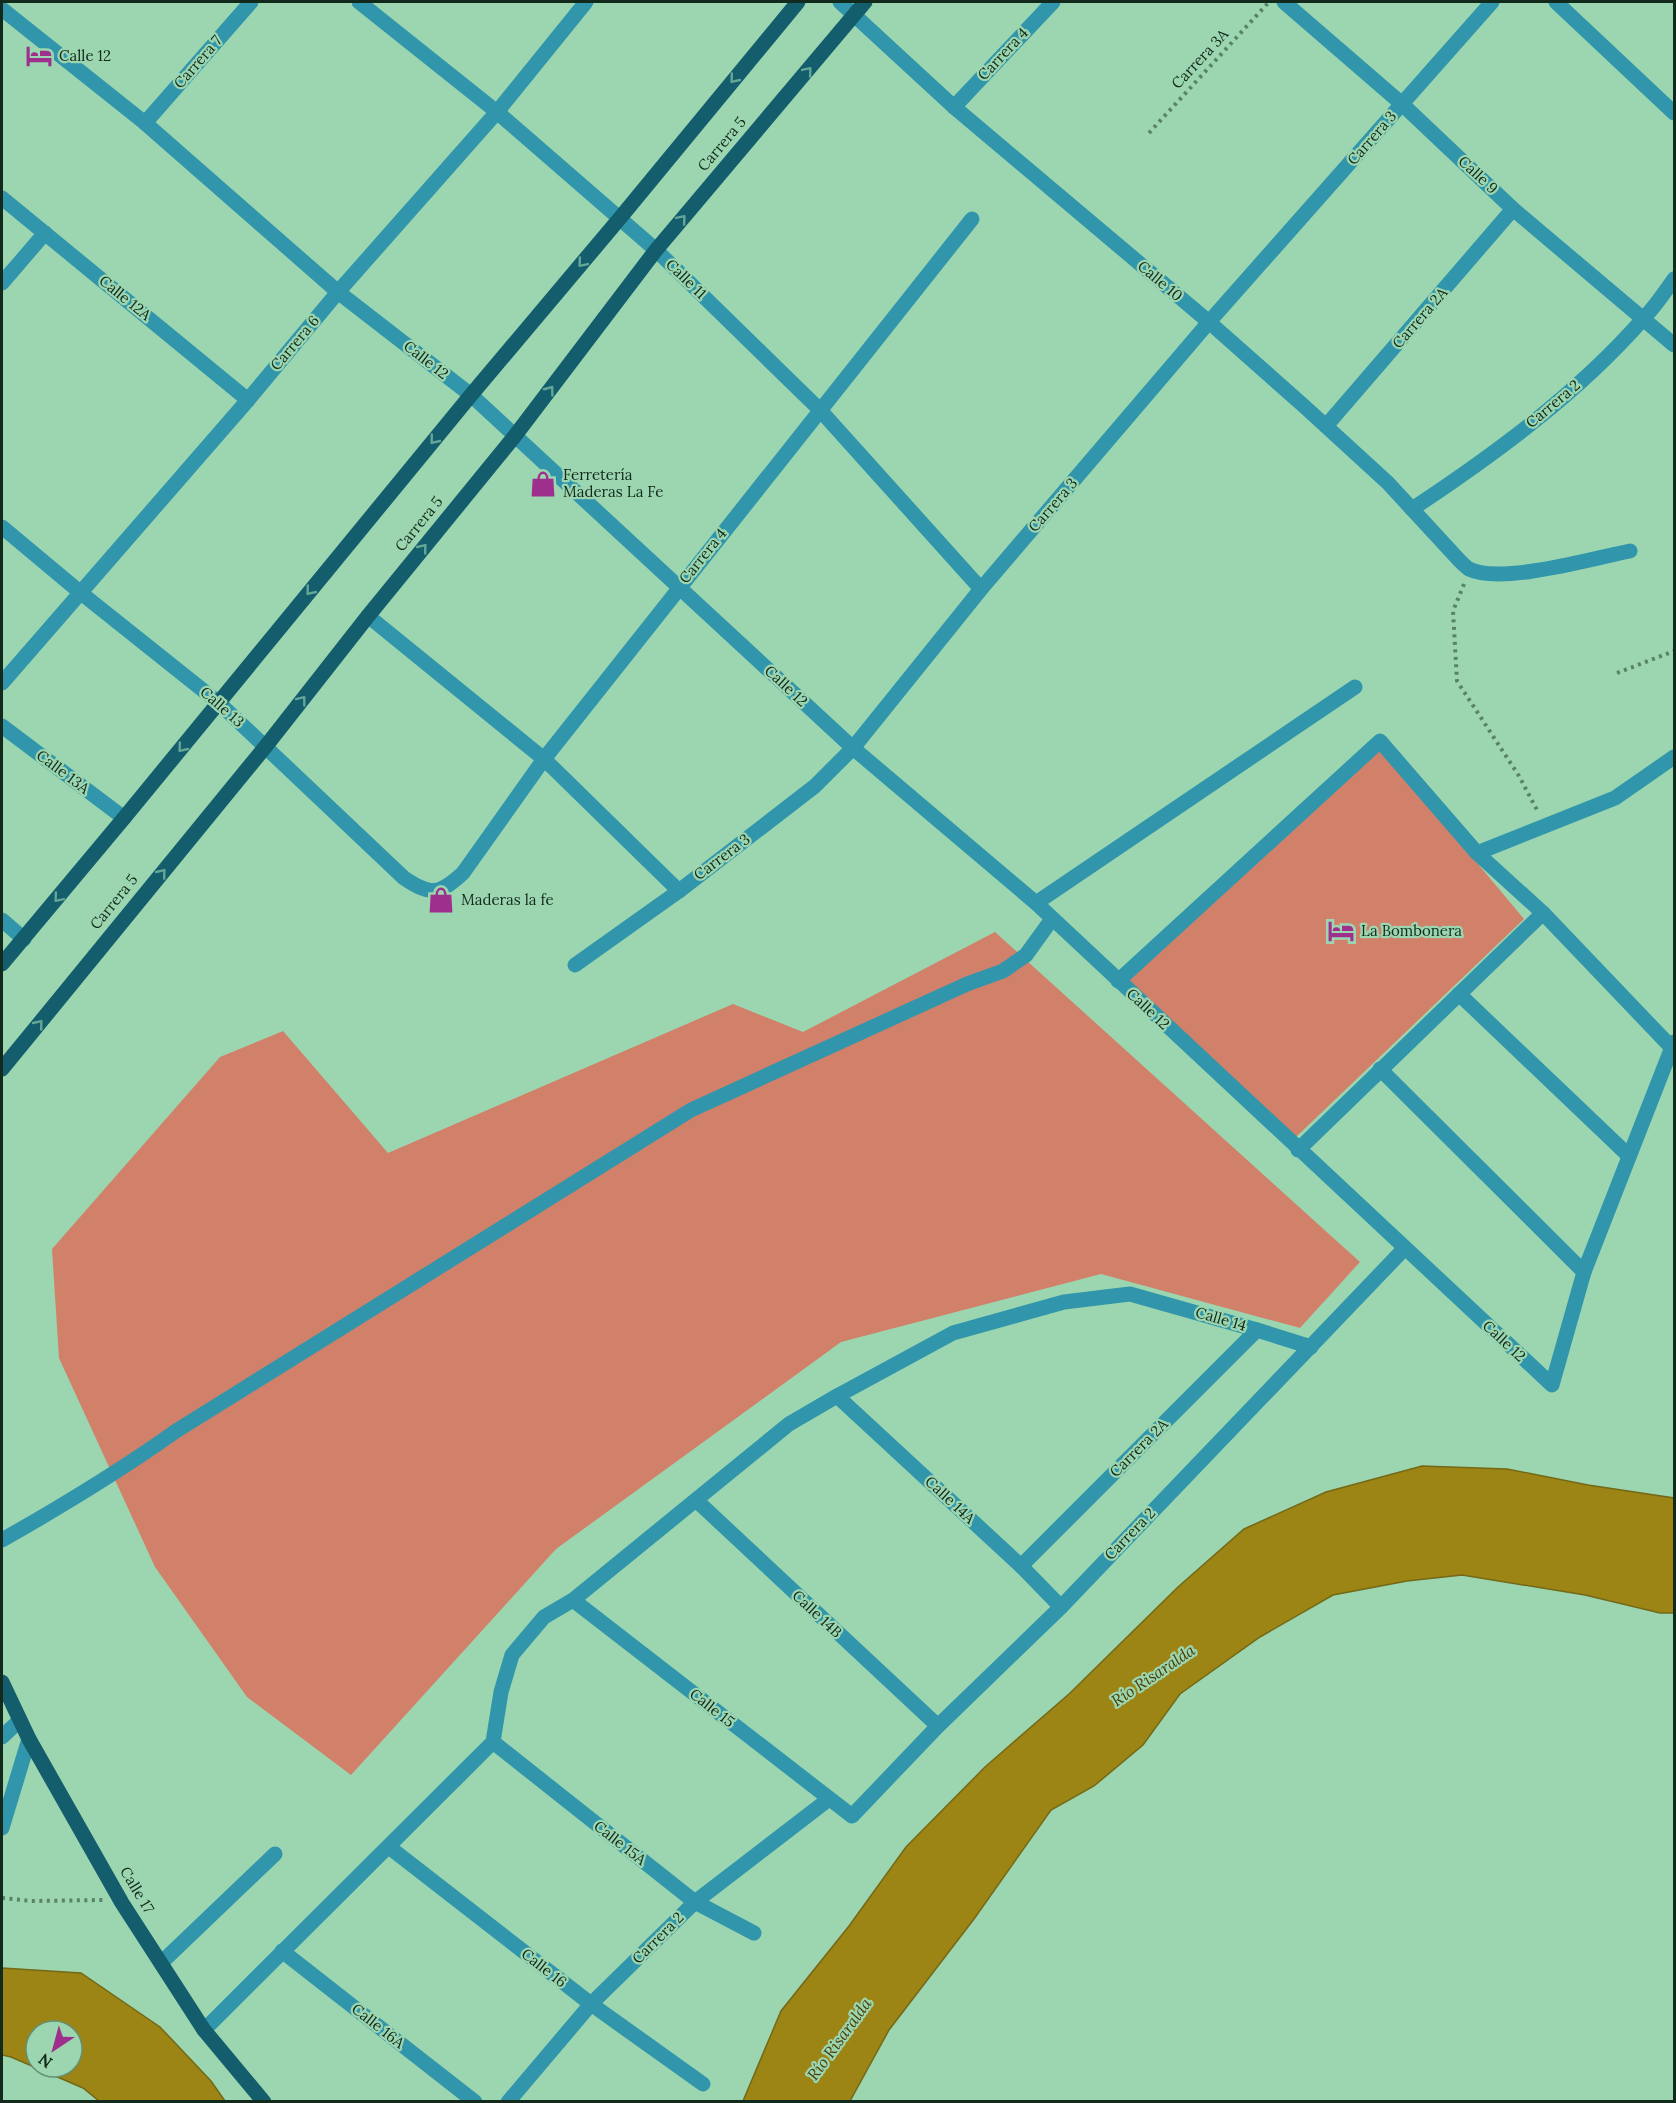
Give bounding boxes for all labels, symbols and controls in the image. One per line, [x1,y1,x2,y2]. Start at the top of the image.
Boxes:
street label: Carrera 4 [973,23,1032,84]
street label: Carrera 3A [1167,24,1233,93]
street label: Carrera 7 [169,31,226,92]
hotel icon: Calle 12 [24,41,54,71]
place label: Calle 12 [59,46,111,65]
one-way arrow [801,67,812,78]
one-way arrow [730,72,741,83]
street label: Carrera 3 [1343,107,1400,169]
street label: Carrera 5 [693,112,750,175]
street label: Calle 9 [1455,152,1502,198]
one-way arrow [675,215,686,226]
street label: Calle 11 [662,255,711,303]
one-way arrow [578,256,589,267]
street label: Calle 10 [1134,256,1187,305]
street label: Calle 12A [95,271,156,325]
street label: Carrera 2A [1388,283,1452,352]
street label: Carrera 6 [266,311,323,374]
street label: Calle 12 [400,336,453,383]
street label: Carrera 2 [1522,375,1584,432]
one-way arrow [542,386,553,397]
one-way arrow [430,433,441,444]
place label: Ferretería Maderas La Fe [563,465,663,501]
shop icon: Ferretería Maderas La Fe [528,469,558,499]
street label: Carrera 3 [1024,474,1081,536]
street label: Carrera 5 [391,492,447,555]
street label: Carrera 4 [675,524,731,587]
one-way arrow [416,544,427,555]
one-way arrow [307,584,318,595]
street label: Calle 12 [761,661,812,710]
street label: Calle 13 [196,682,248,731]
one-way arrow [294,696,305,707]
one-way arrow [178,741,189,752]
street label: Calle 13A [33,745,94,798]
street label: Carrera 3 [690,829,754,884]
one-way arrow [155,869,166,880]
street label: Carrera 5 [86,870,142,933]
shop icon: Maderas la fe [426,885,456,915]
place label: Maderas la fe [461,890,554,909]
one-way arrow [54,891,65,902]
hotel icon: La Bombonera [1326,916,1356,946]
place label: La Bombonera [1361,921,1462,940]
street label: Calle 12 [1123,984,1174,1033]
one-way arrow [31,1020,42,1031]
street label: Calle 14 [1193,1302,1249,1335]
street label: Calle 12 [1479,1316,1530,1365]
street label: Carrera 2A [1105,1414,1172,1481]
street label: Calle 14A [921,1472,980,1528]
street label: Carrera 2 [1100,1504,1159,1564]
street label: Calle 14B [788,1586,846,1642]
water label: Río Risaralda [1107,1640,1199,1710]
street label: Calle 15 [686,1684,739,1731]
street label: Calle 15A [590,1816,651,1869]
street label: Calle 17 [116,1863,159,1916]
street label: Carrera 2 [628,1908,687,1967]
street label: Calle 16 [518,1944,571,1991]
water label: Río Risaralda [803,1994,876,2084]
street label: Calle 16A [348,1999,409,2053]
north arrow [24,2019,84,2079]
text: N [34,2049,56,2073]

